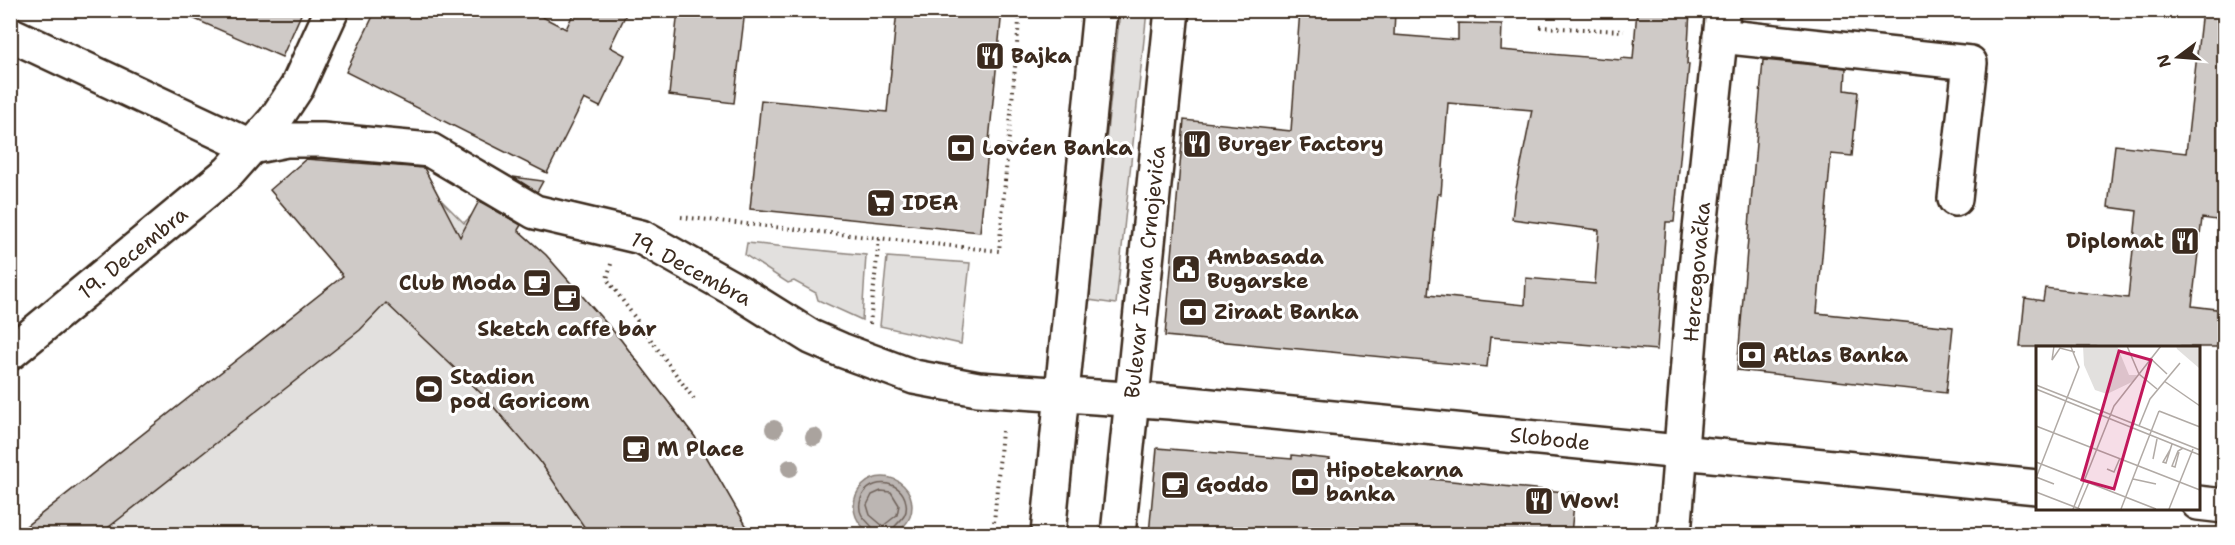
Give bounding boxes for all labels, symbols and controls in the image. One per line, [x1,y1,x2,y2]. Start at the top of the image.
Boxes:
north arrow [2148,27,2208,87]
restaurant icon: Bajka [974,40,1006,72]
place label: Bajka [1011,42,1073,70]
text: N [2152,52,2176,70]
restaurant icon: Burger Factory [1181,128,1213,160]
place label: Burger Factory [1218,130,1384,158]
bank icon: Lovćen Banka [945,132,977,164]
place label: Lovćen Banka [982,134,1133,162]
street label: Bulevar Ivana Crnojevića [1118,144,1172,400]
supermarket icon: IDEA [865,187,897,219]
place label: IDEA [902,189,958,217]
street label: 19. Decembra [72,200,194,306]
street label: Hercegovačka [1677,201,1717,343]
street label: 19. Decembra [626,225,756,313]
restaurant icon: Diplomat [2169,225,2201,257]
place label: Diplomat [2066,227,2164,255]
place label: Ambasada Bugarske [1207,243,1325,295]
public building icon: Ambasada Bugarske [1170,253,1202,285]
cafe icon: Club Moda [521,267,553,299]
place label: Club Moda [399,269,517,297]
cafe icon: Sketch caffe bar [551,282,583,314]
bank icon: Ziraat Banka [1177,296,1209,328]
place label: Ziraat Banka [1214,298,1359,326]
place label: Sketch caffe bar [477,315,657,343]
bank icon: Atlas Banka [1736,339,1768,371]
place label: Atlas Banka [1773,341,1909,369]
inset map [2036,346,2199,509]
place label: Stadion pod Goricom [450,363,590,415]
sports icon: Stadion pod Goricom [413,373,445,405]
street label: Slobode [1509,421,1591,457]
cafe icon: M Place [620,433,652,465]
place label: M Place [657,435,744,463]
place label: Hipotekarna banka [1326,456,1464,508]
bank icon: Hipotekarna banka [1289,466,1321,498]
cafe icon: Goddo [1159,469,1191,501]
place label: Goddo [1196,471,1268,499]
restaurant icon: Wow! [1523,485,1555,517]
place label: Wow! [1560,487,1619,515]

